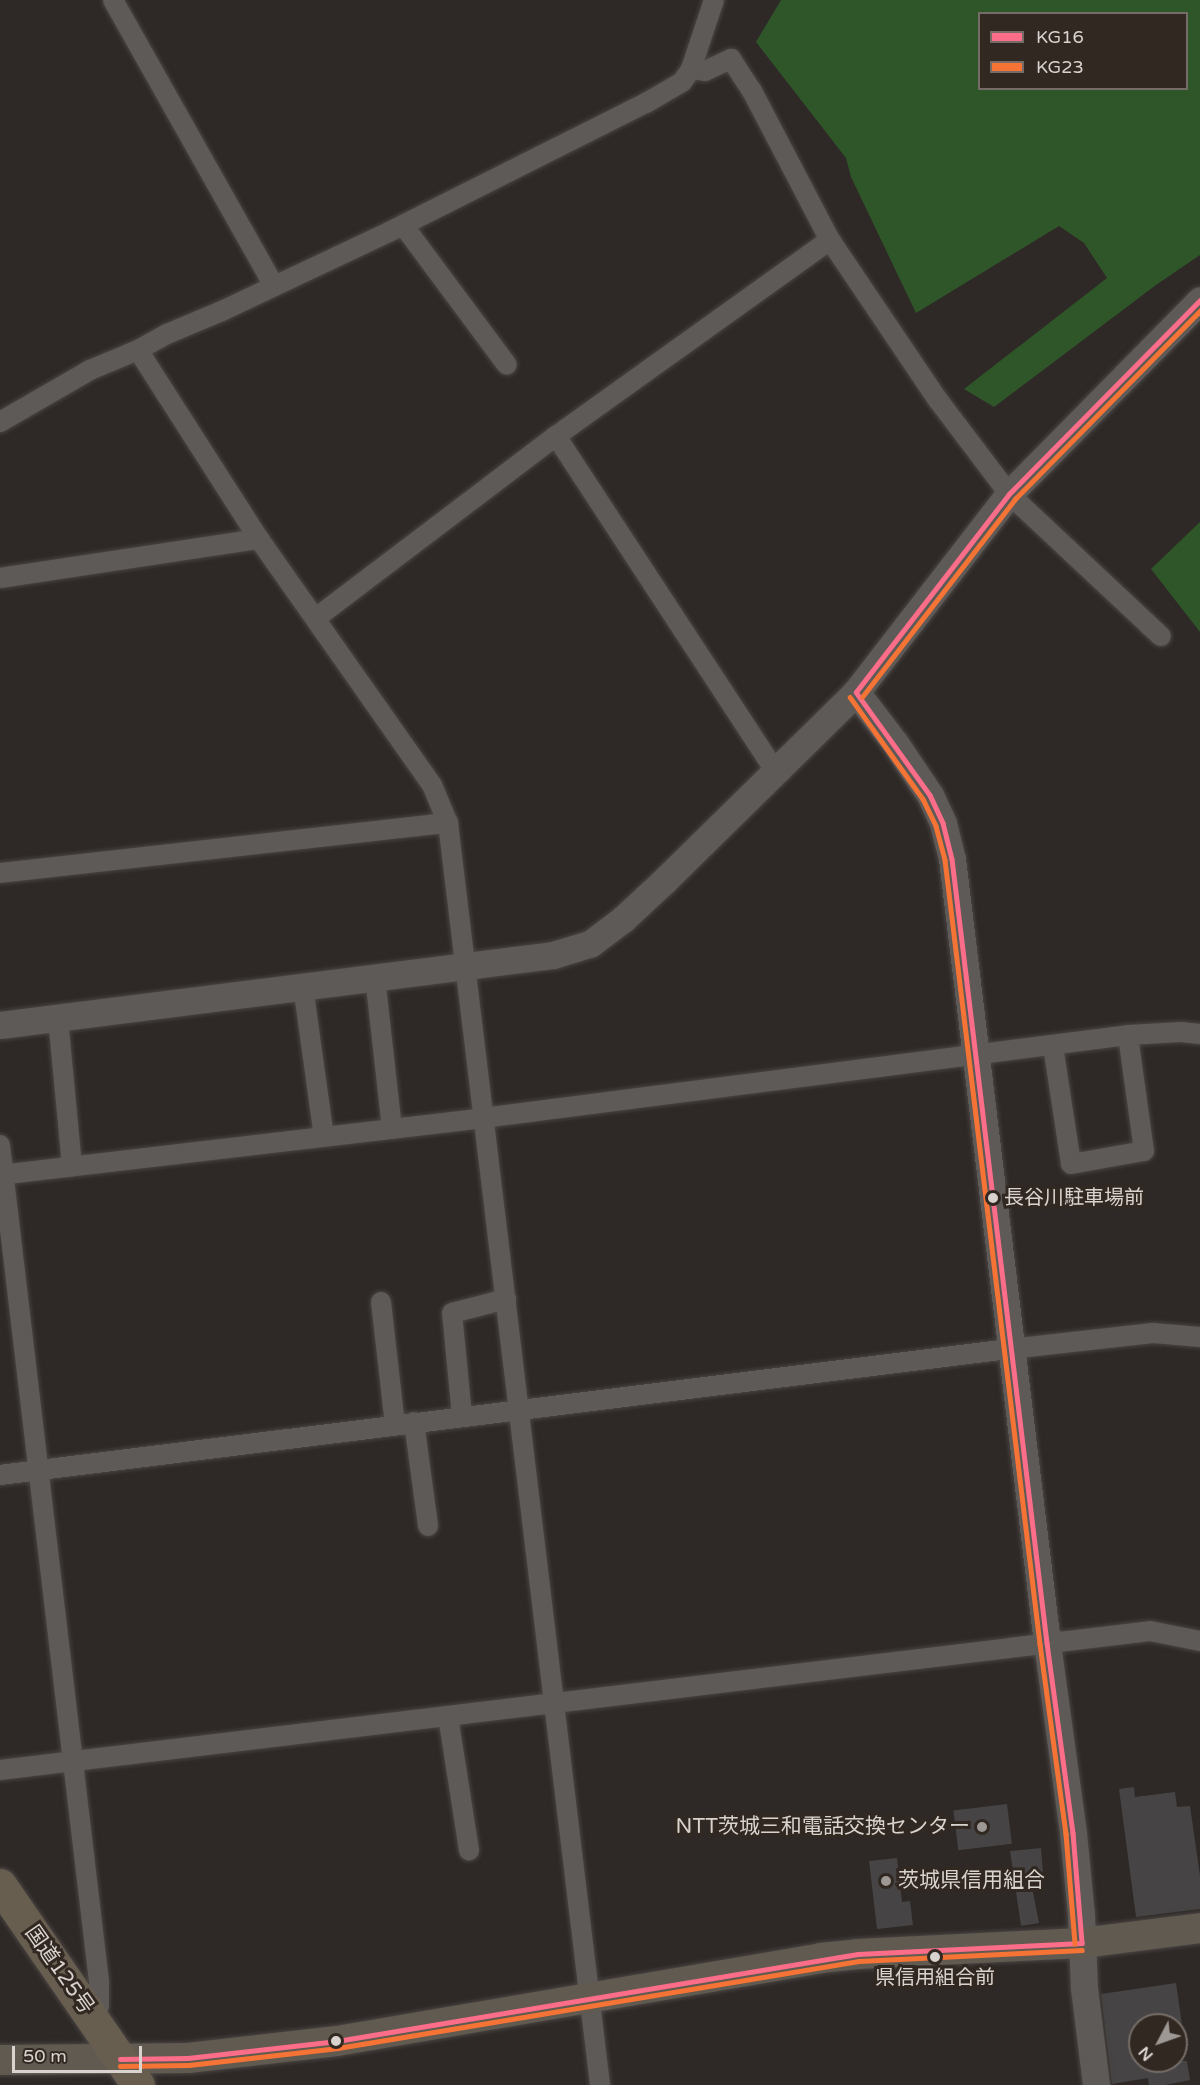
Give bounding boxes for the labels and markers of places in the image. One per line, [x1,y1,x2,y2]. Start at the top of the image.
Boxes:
place label: 長谷川駐車場前 [1004,1186,1144,1210]
marker: 長谷川駐車場前 [987,1192,999,1204]
place label: NTT茨城三和電話交換センター [676,1814,970,1840]
marker: NTT茨城三和電話交換センター [975,1820,989,1834]
place label: 茨城県信用組合 [898,1868,1045,1894]
marker: 茨城県信用組合 [879,1874,893,1888]
marker: 県信用組合前 [929,1951,941,1963]
place label: 県信用組合前 [875,1966,995,1990]
unlabelled marker [330,2035,342,2047]

